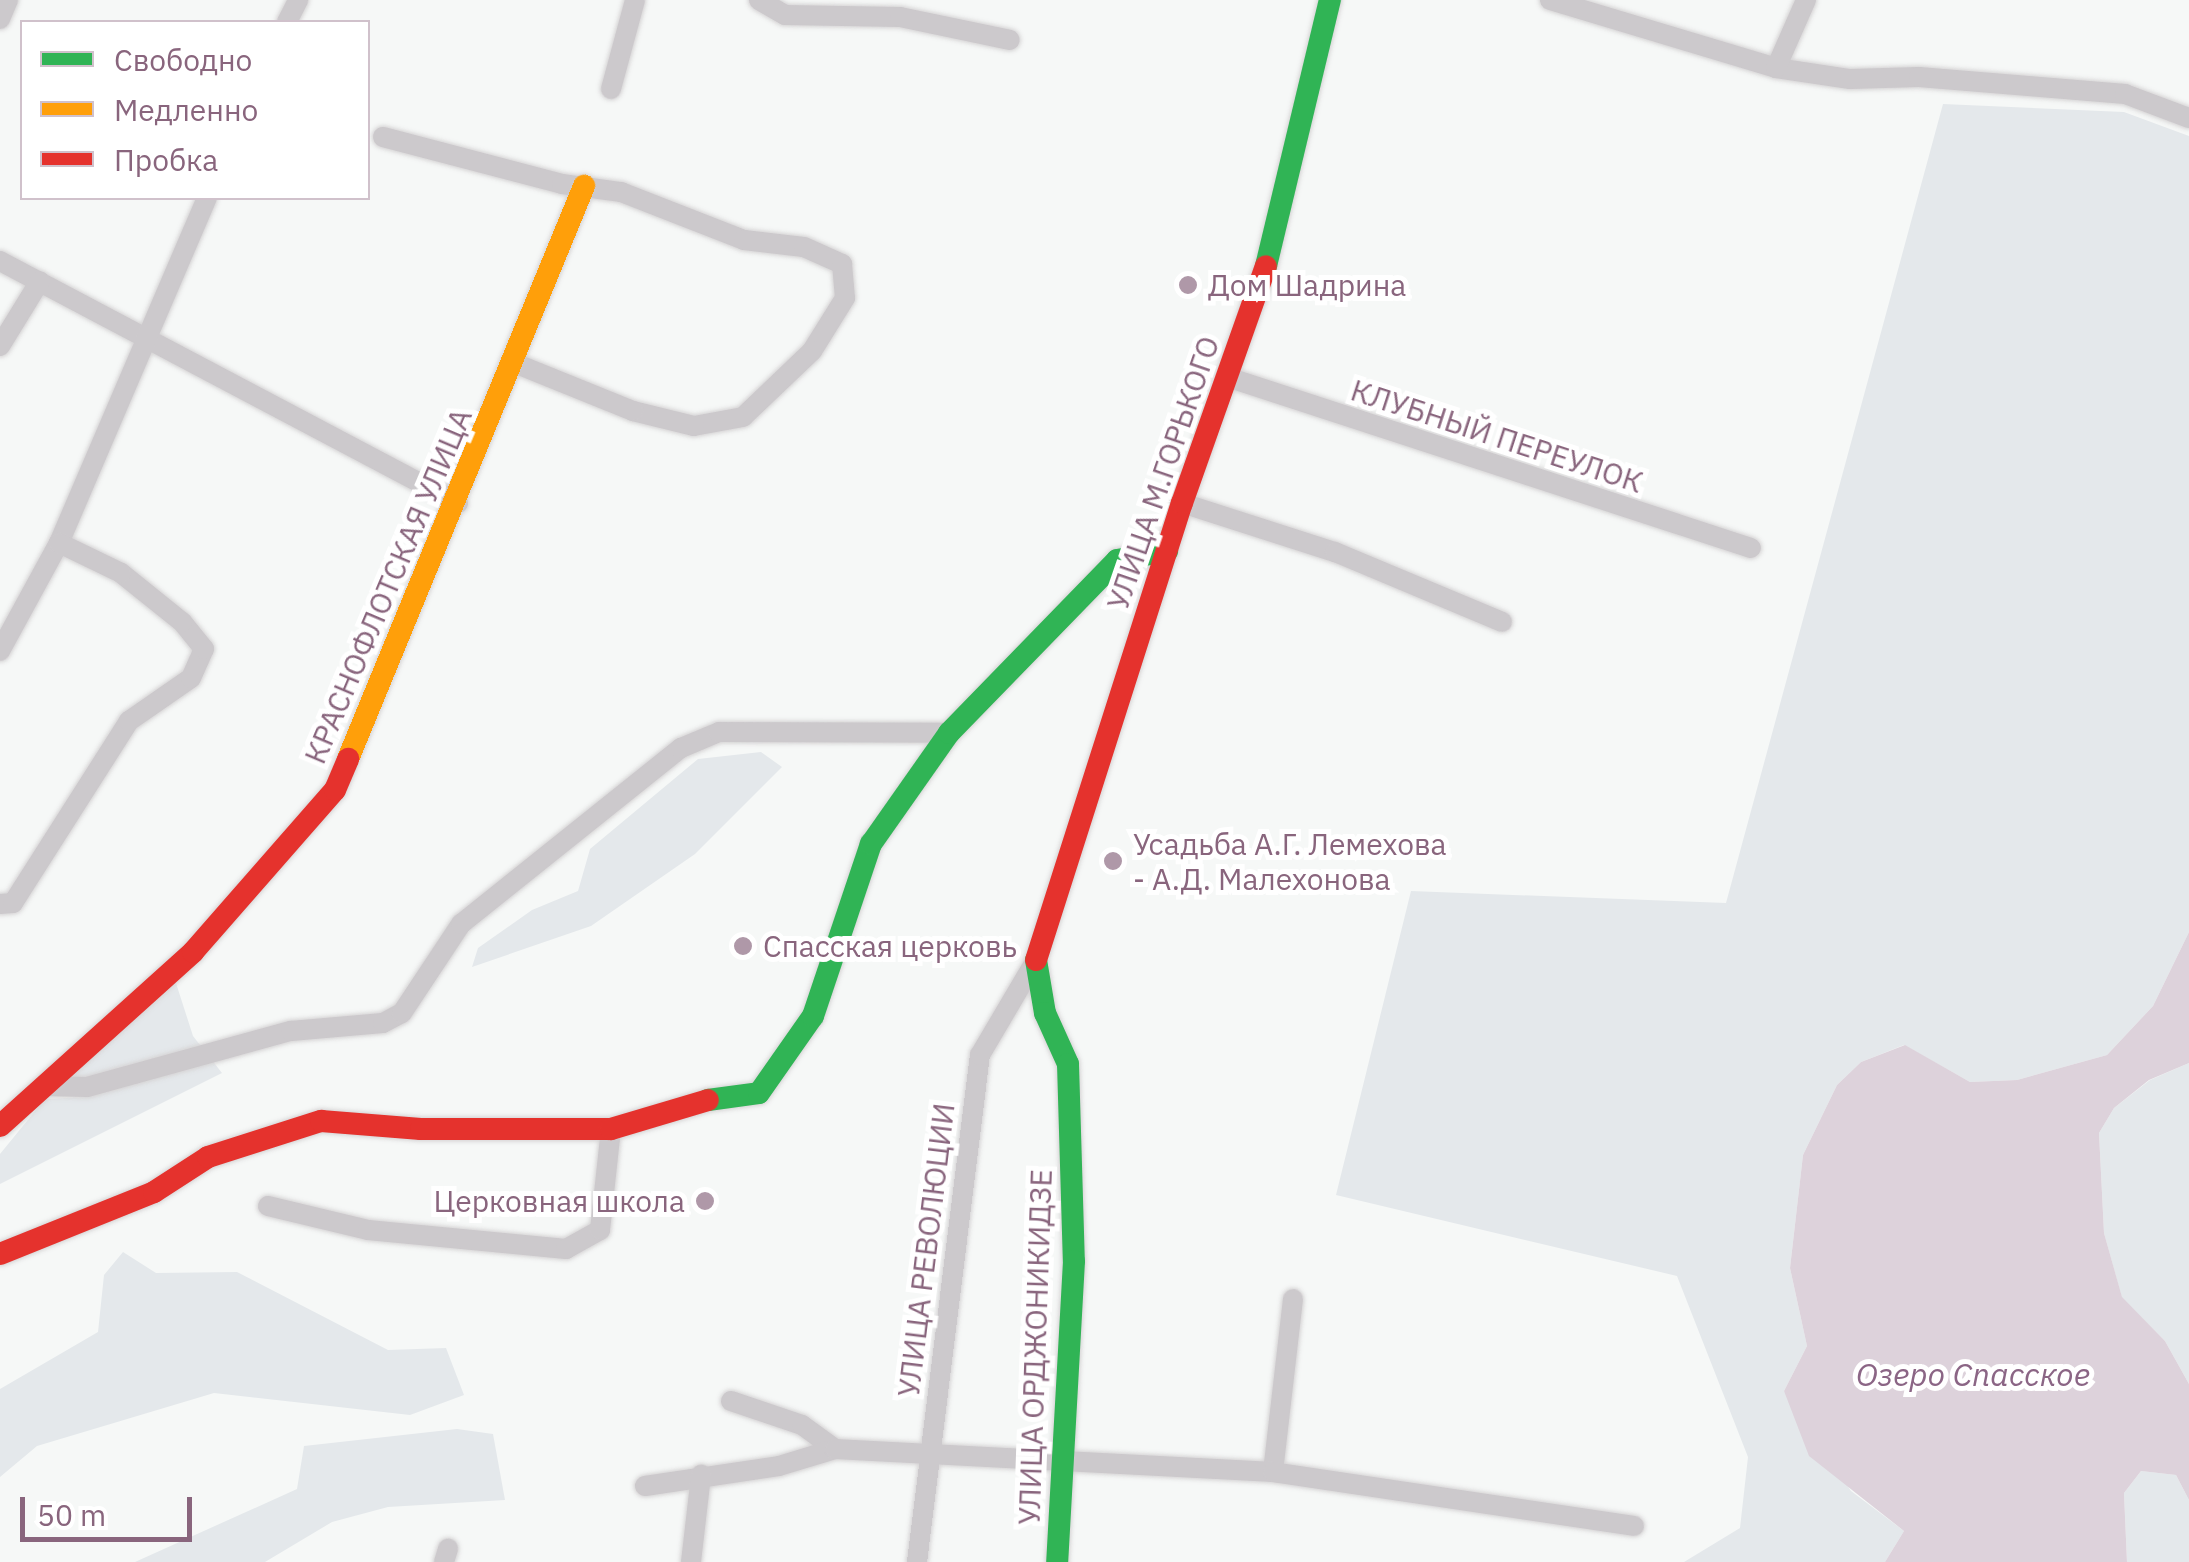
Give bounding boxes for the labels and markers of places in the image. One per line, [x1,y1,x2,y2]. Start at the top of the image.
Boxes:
place label: Дом Шадрина [1208,267,1406,303]
marker: Дом Шадрина [1177,274,1199,296]
place label: Усадьба А.Г. Лемехова - А.Д. Малехонова [1133,826,1447,896]
marker: Усадьба А.Г. Лемехова - А.Д. Малехонова [1102,850,1124,872]
place label: Спасская церковь [763,928,1017,964]
marker: Спасская церковь [732,935,754,957]
place label: Церковная школа [433,1183,685,1219]
marker: Церковная школа [694,1190,716,1212]

